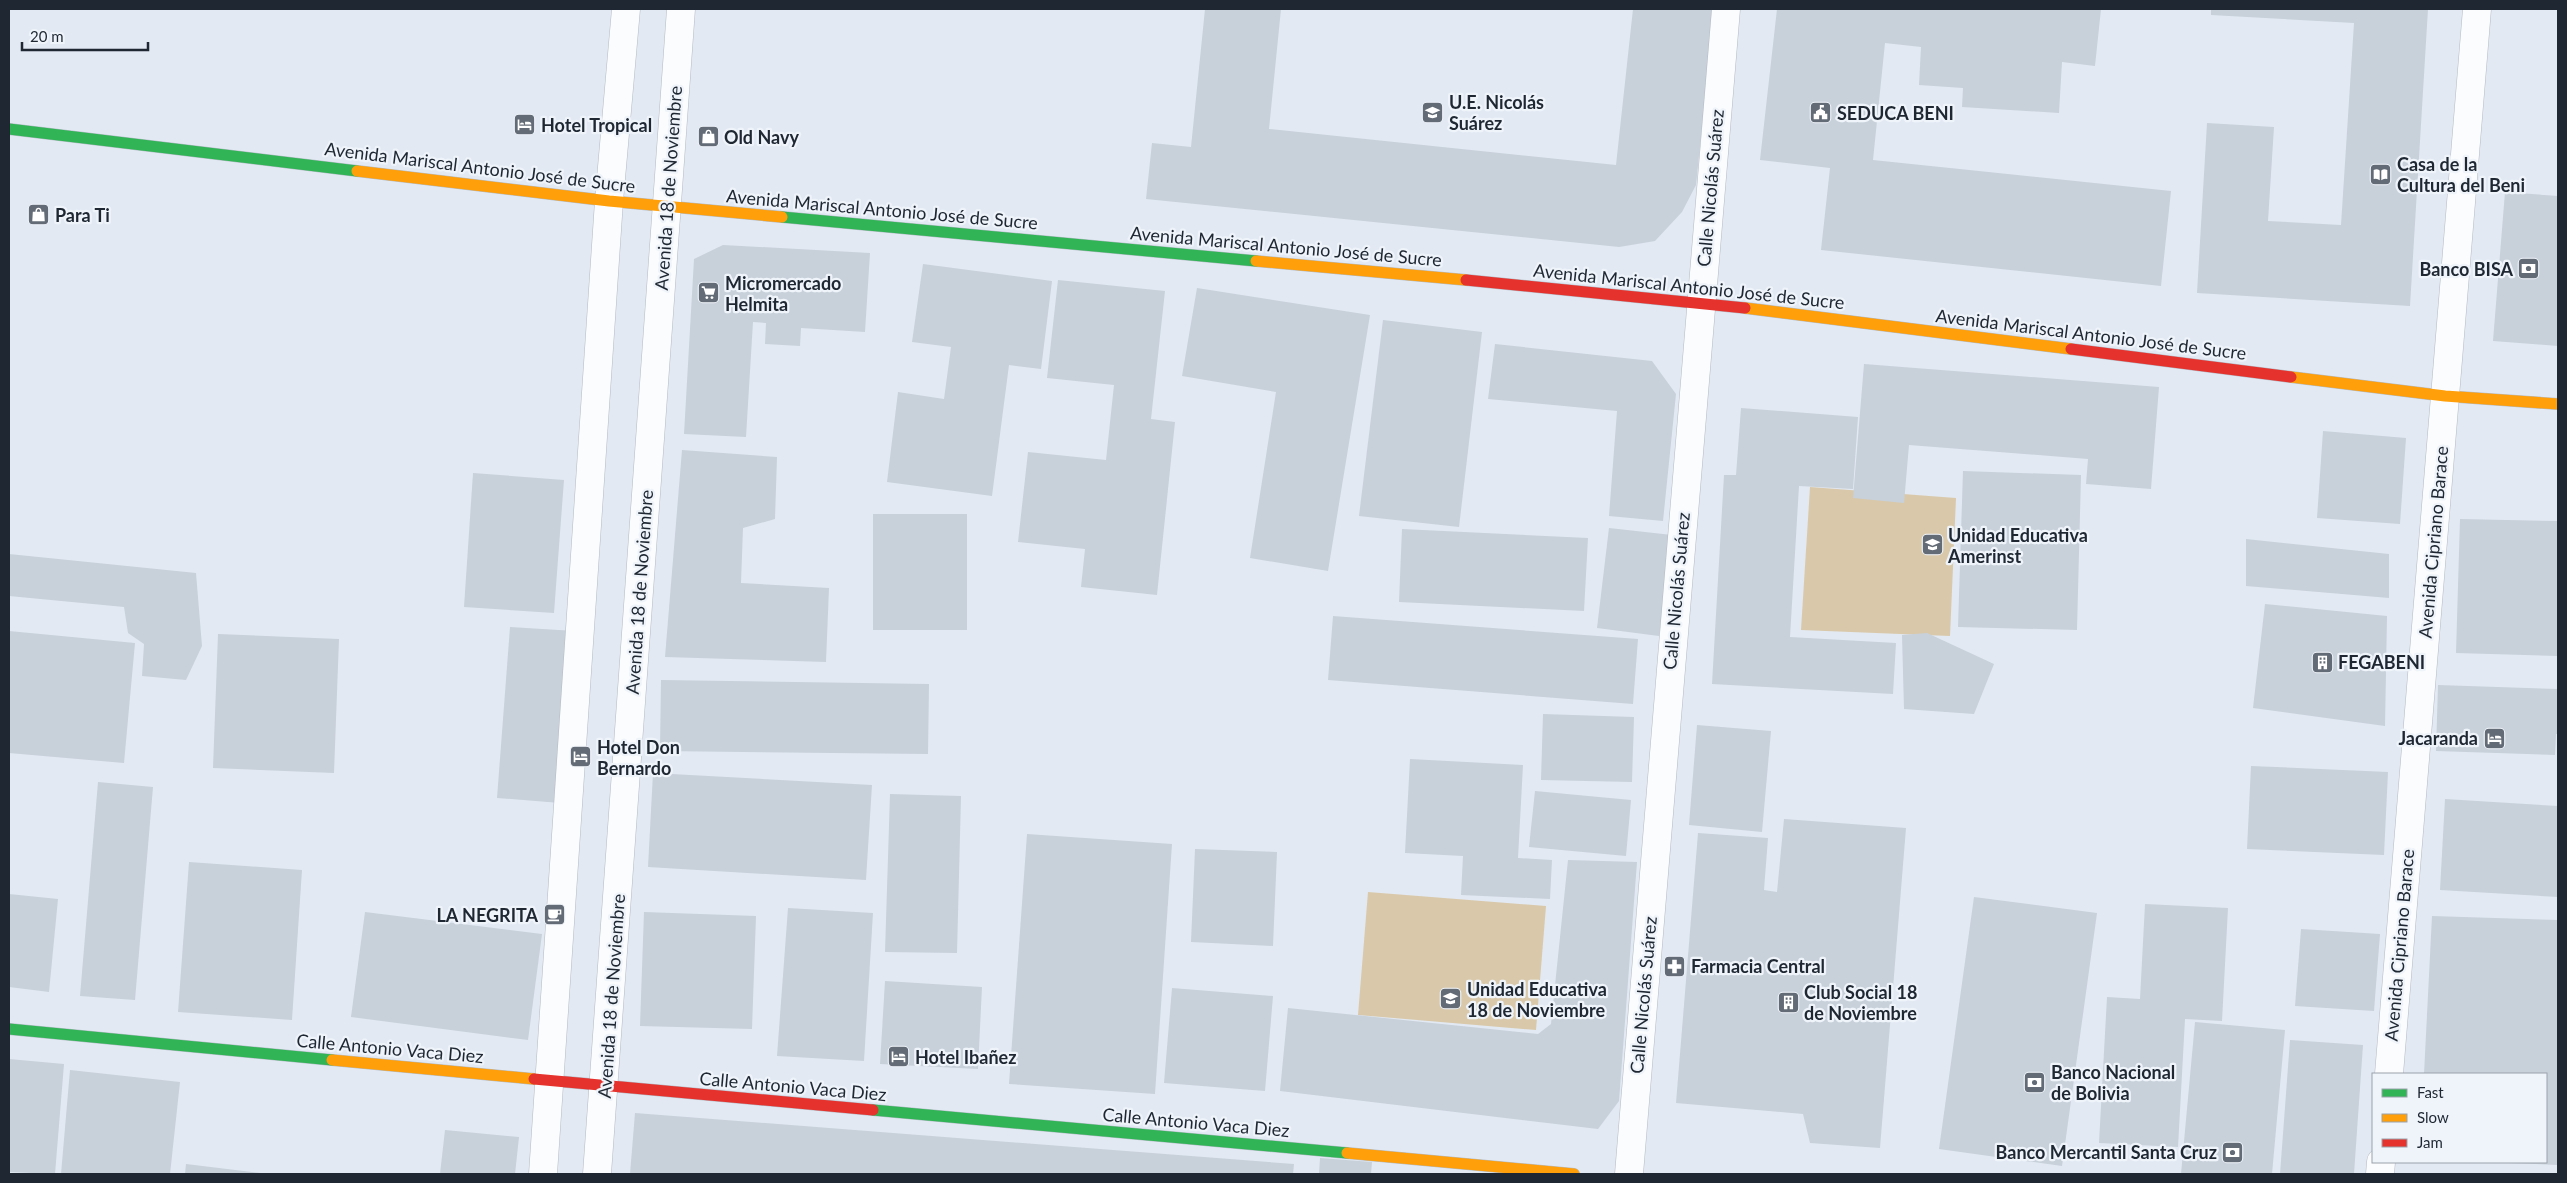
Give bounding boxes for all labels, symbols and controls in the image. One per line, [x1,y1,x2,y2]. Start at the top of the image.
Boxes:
scale bar [22,20,149,52]
text: 20 m [30,27,64,45]
street label: Avenida 18 de Noviembre [650,85,686,291]
place label: U.E. Nicolás Suárez [1449,91,1544,134]
school or university icon: U.E. Nicolás Suárez [1421,100,1445,124]
public building icon: SEDUCA BENI [1809,101,1833,125]
place label: SEDUCA BENI [1837,102,1954,124]
street label: Calle Nicolás Suárez [1692,108,1728,268]
hotel icon: Hotel Tropical [513,113,537,137]
place label: Hotel Tropical [541,114,652,136]
shop icon: Old Navy [696,125,720,149]
place label: Old Navy [724,126,800,148]
street label: Avenida Mariscal Antonio José de Sucre [323,137,637,197]
place label: Casa de la Cultura del Beni [2397,153,2525,196]
library icon: Casa de la Cultura del Beni [2369,162,2393,186]
street label: Avenida Mariscal Antonio José de Sucre [725,184,1039,234]
shop icon: Para Ti [27,203,51,227]
place label: Para Ti [55,204,110,226]
street label: Avenida Mariscal Antonio José de Sucre [1129,221,1443,271]
bank icon: Banco BISA [2517,257,2541,281]
place label: Banco BISA [2419,258,2513,280]
street label: Avenida Mariscal Antonio José de Sucre [1532,259,1846,313]
place label: Micromercado Helmita [725,272,841,315]
supermarket icon: Micromercado Helmita [697,281,721,305]
street label: Avenida Mariscal Antonio José de Sucre [1934,304,2248,364]
street label: Avenida Cipriano Barace [2414,445,2452,639]
street label: Avenida 18 de Noviembre [621,489,657,695]
street label: Calle Nicolás Suárez [1658,511,1694,671]
place label: Unidad Educativa Amerinst [1947,524,2088,567]
school or university icon: Unidad Educativa Amerinst [1920,533,1944,557]
building icon: FEGABENI [2310,650,2334,674]
place label: FEGABENI [2338,651,2425,673]
hotel icon: Jacaranda [2482,726,2506,750]
place label: Jacaranda [2398,727,2478,749]
place label: Hotel Don Bernardo [597,736,680,779]
hotel icon: Hotel Don Bernardo [569,745,593,769]
street label: Avenida Cipriano Barace [2380,848,2418,1042]
street label: Avenida 18 de Noviembre [593,893,629,1099]
cafe icon: LA NEGRITA [542,903,566,927]
place label: LA NEGRITA [436,904,538,926]
street label: Calle Nicolás Suárez [1625,915,1661,1075]
pharmacy icon: Farmacia Central [1663,954,1687,978]
place label: Farmacia Central [1691,955,1825,977]
place label: Unidad Educativa 18 de Noviembre [1467,978,1607,1021]
place label: Club Social 18 de Noviembre [1804,981,1917,1024]
school or university icon: Unidad Educativa 18 de Noviembre [1439,987,1463,1011]
building icon: Club Social 18 de Noviembre [1776,990,1800,1014]
street label: Calle Antonio Vaca Diez [296,1029,484,1067]
hotel icon: Hotel Ibañez [887,1045,911,1069]
place label: Hotel Ibañez [915,1046,1016,1068]
place label: Banco Nacional de Bolivia [2051,1061,2175,1104]
street label: Calle Antonio Vaca Diez [699,1067,887,1105]
bank icon: Banco Nacional de Bolivia [2023,1070,2047,1094]
legend [2372,1073,2547,1163]
text: Fast [2417,1083,2444,1101]
street label: Calle Antonio Vaca Diez [1102,1103,1290,1141]
text: Slow [2417,1108,2449,1126]
text: Jam [2417,1133,2443,1151]
bank icon: Banco Mercantil Santa Cruz [2221,1140,2245,1164]
place label: Banco Mercantil Santa Cruz [1996,1141,2217,1163]

